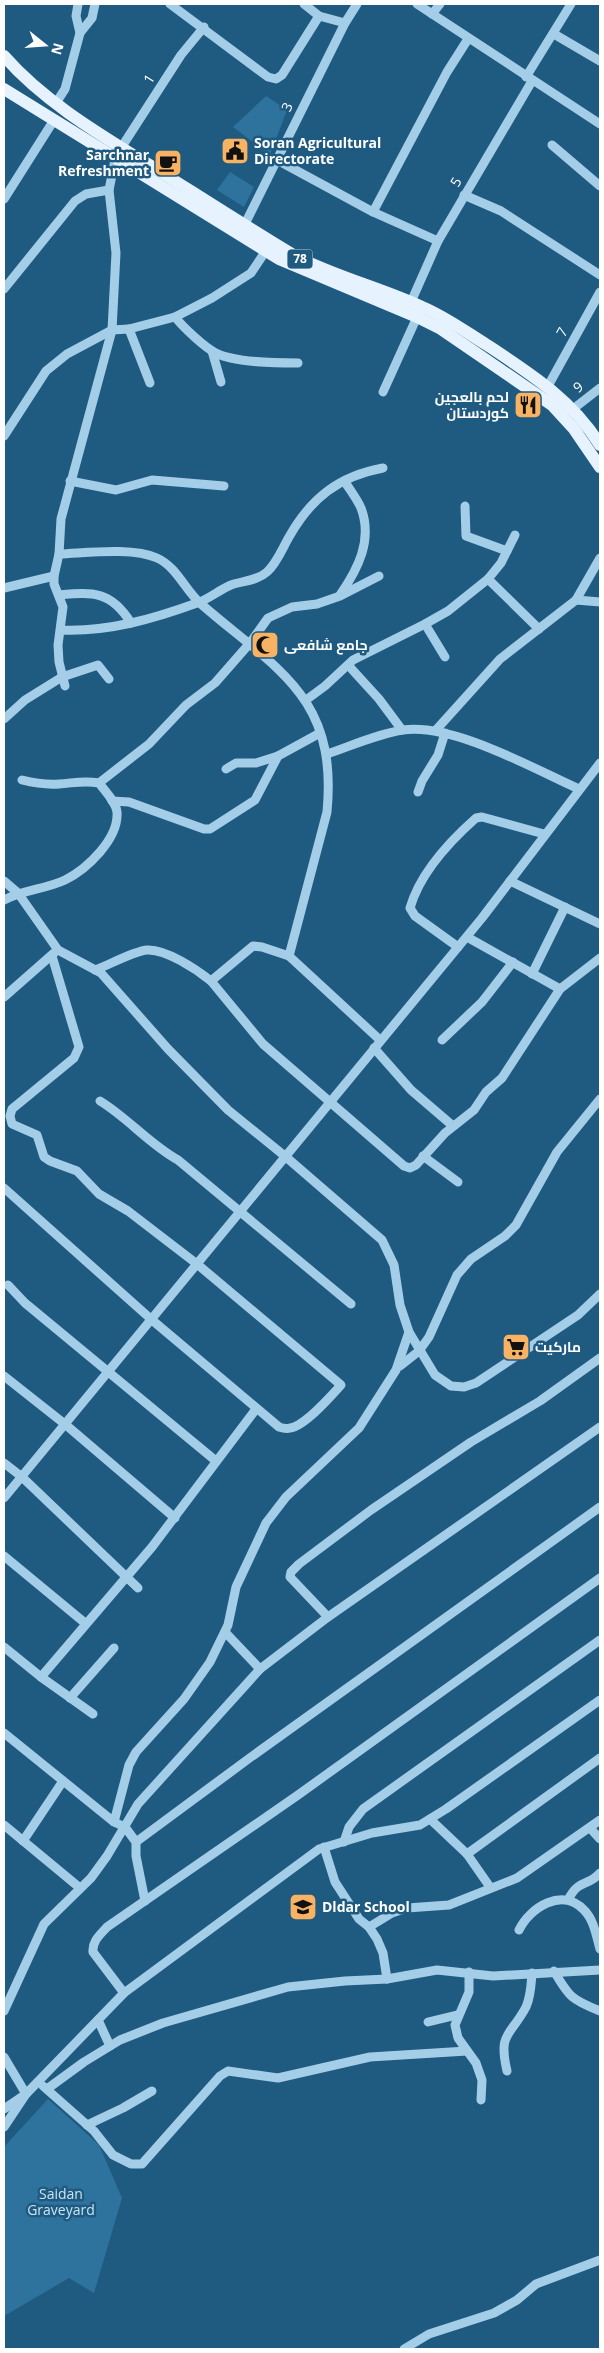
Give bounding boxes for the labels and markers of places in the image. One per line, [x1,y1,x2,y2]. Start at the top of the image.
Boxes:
place label: Soran Agricultural Directorate [254,133,381,168]
public building icon: Soran Agricultural Directorate [220,136,250,166]
place label: Sarchnar Refreshment [58,145,150,180]
cafe icon: Sarchnar Refreshment [153,148,183,178]
place label: لحم بالعجین کوردستان [435,387,509,422]
restaurant icon: لحم بالعجین کوردستان [513,390,543,420]
mosque icon: جامع شافعی [250,630,280,660]
place label: جامع شافعی [284,635,368,655]
supermarket icon: ماركيت [501,1332,531,1362]
place label: ماركيت [535,1337,581,1356]
school or university icon: Dldar School [288,1892,318,1922]
place label: Dldar School [322,1897,410,1916]

